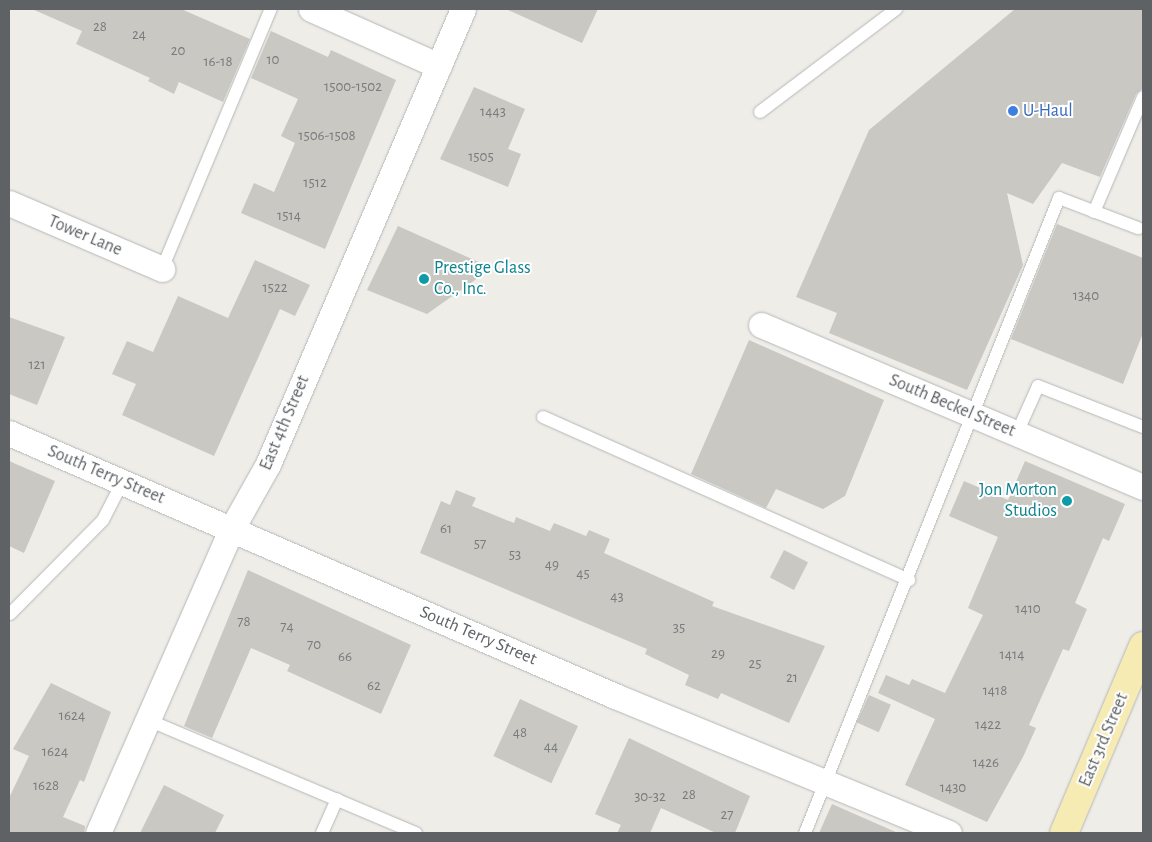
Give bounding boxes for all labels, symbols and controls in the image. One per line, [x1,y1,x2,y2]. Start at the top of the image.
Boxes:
house number: 28 [93,18,107,36]
house number: 24 [132,26,146,44]
house number: 20 [171,42,185,60]
house number: 10 [266,51,280,69]
house number: 16-18 [203,53,233,71]
house number: 1500-1502 [324,78,382,96]
place label: U-Haul [1023,100,1073,122]
house number: 1443 [480,103,506,121]
marker: U-Haul [1007,105,1019,117]
house number: 1506-1508 [298,127,356,145]
house number: 1505 [468,148,494,166]
house number: 1512 [303,174,327,192]
house number: 1514 [277,207,301,225]
street label: Tower Lane [45,211,125,261]
place label: Prestige Glass Co., Inc. [434,258,531,300]
marker: Prestige Glass Co., Inc. [418,273,430,285]
house number: 1522 [262,279,288,297]
house number: 1340 [1073,287,1099,305]
house number: 121 [28,356,46,374]
street label: South Beckel Street [886,370,1018,442]
street label: East 4th Street [255,372,315,474]
street label: South Terry Street [44,441,168,509]
place label: Jon Morton Studios [979,480,1057,522]
marker: Jon Morton Studios [1061,495,1073,507]
house number: 61 [440,520,452,538]
house number: 57 [474,535,486,553]
house number: 53 [509,546,521,564]
house number: 49 [545,556,559,574]
house number: 45 [576,565,590,583]
house number: 43 [610,588,624,606]
house number: 1410 [1015,600,1041,618]
street label: South Terry Street [416,602,540,670]
house number: 78 [237,613,251,631]
house number: 74 [280,618,294,636]
house number: 35 [673,619,685,637]
house number: 70 [307,636,321,654]
house number: 29 [711,645,725,663]
house number: 1414 [1000,646,1024,664]
house number: 66 [338,648,352,666]
house number: 25 [748,655,762,673]
house number: 21 [786,669,798,687]
house number: 62 [367,677,381,695]
house number: 1418 [983,682,1007,700]
street label: East 3rd Street [1075,690,1133,790]
house number: 1624 [59,707,85,725]
house number: 1422 [975,716,1001,734]
house number: 48 [513,724,527,742]
house number: 44 [544,738,558,756]
house number: 1624 [42,743,68,761]
house number: 1426 [973,754,999,772]
house number: 1628 [33,777,59,795]
house number: 1430 [940,779,966,797]
house number: 28 [682,786,696,804]
house number: 30-32 [634,788,666,806]
house number: 27 [720,806,734,824]

